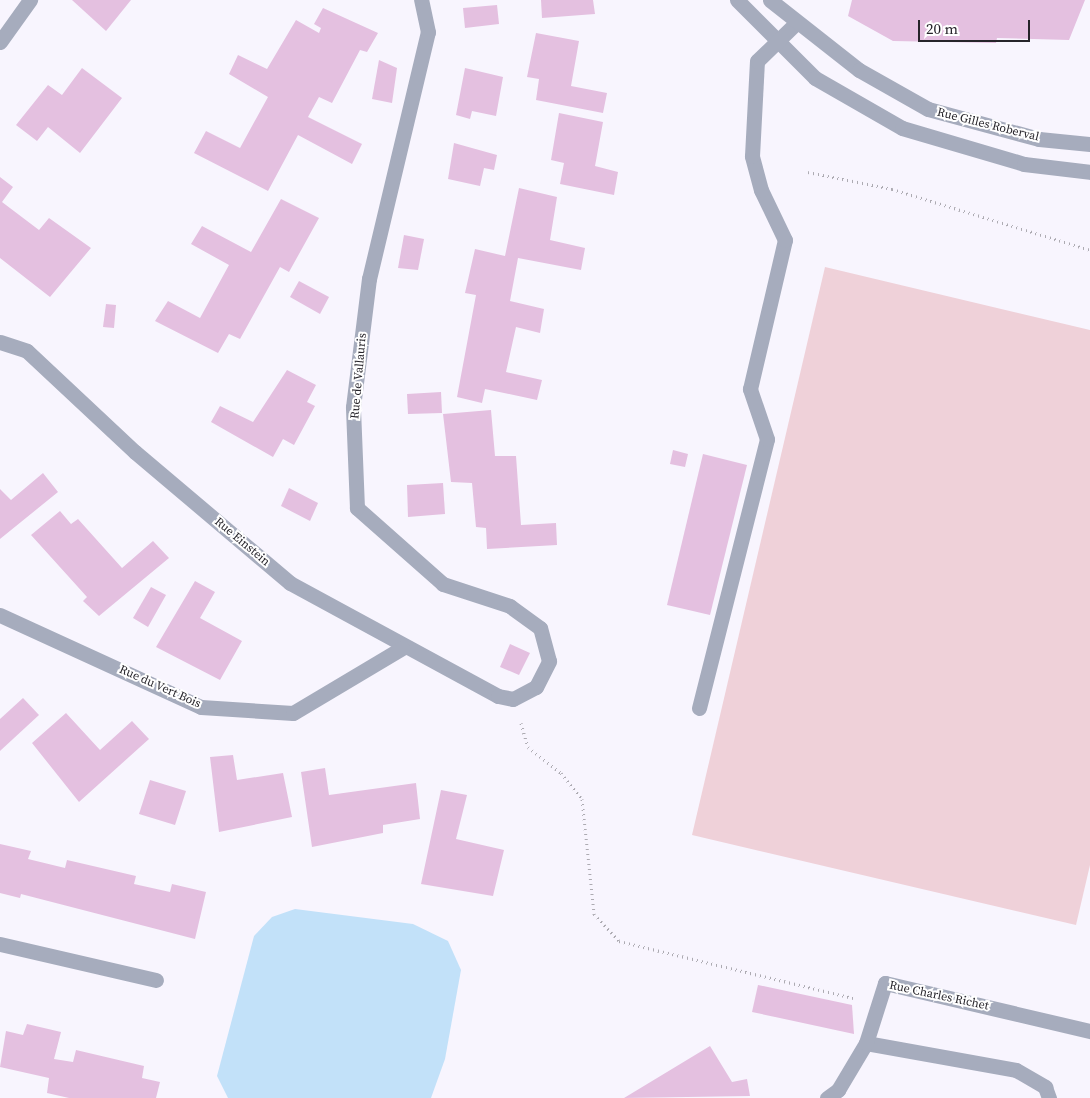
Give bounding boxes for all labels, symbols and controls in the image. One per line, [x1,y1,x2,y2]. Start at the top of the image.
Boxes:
scale bar [920,10,1032,42]
text: 20 m [926,18,958,39]
street label: Rue Gilles Roberval [936,105,1040,145]
street label: Rue de Vallauris [348,332,370,420]
street label: Rue Einstein [211,515,273,569]
street label: Rue du Vert Bois [117,662,203,712]
street label: Rue Charles Richet [888,978,990,1014]

